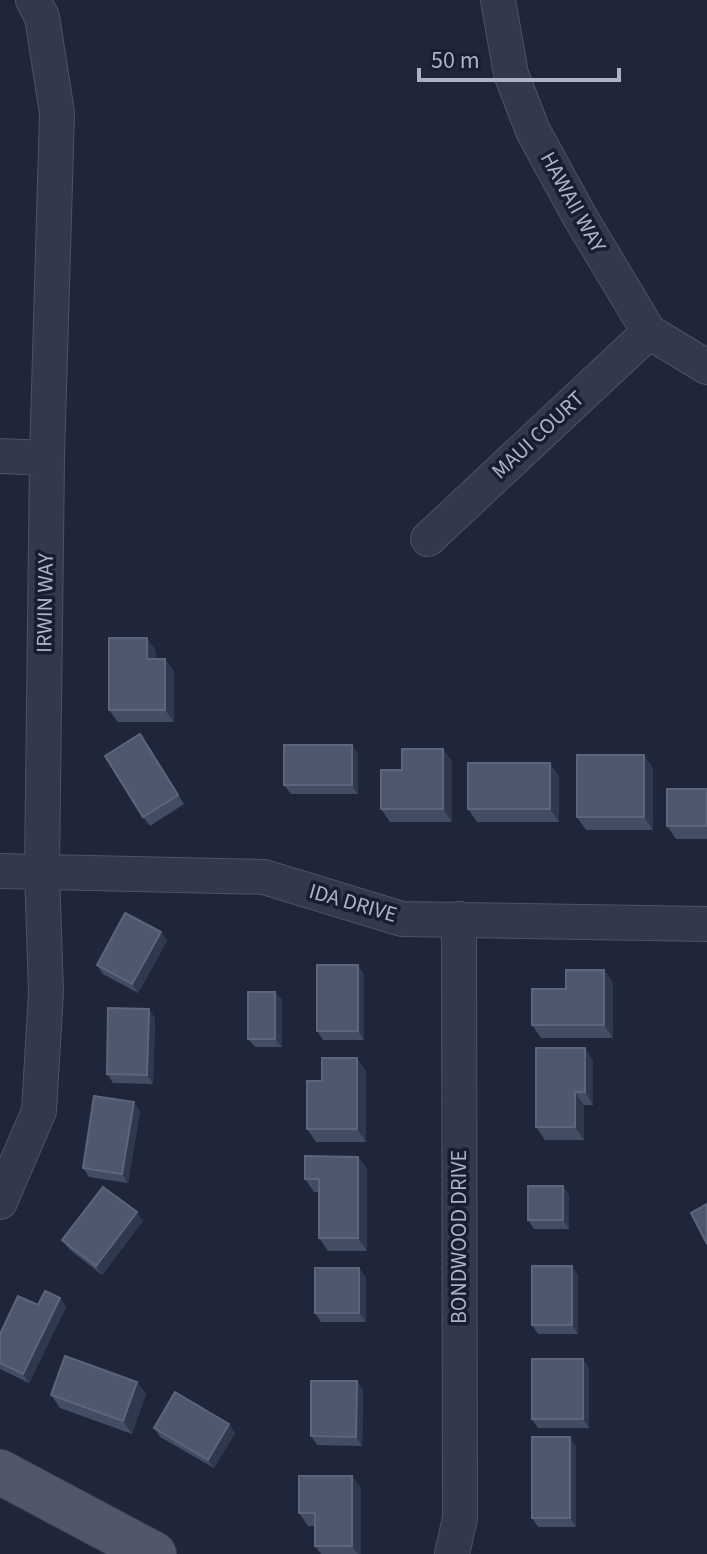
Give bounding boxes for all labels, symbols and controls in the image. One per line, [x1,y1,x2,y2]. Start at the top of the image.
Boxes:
scale bar [419,32,619,82]
text: 50 m [431,43,480,78]
street label: HAWAII WAY [532,146,614,259]
street label: MAUI COURT [484,383,592,487]
street label: IRWIN WAY [28,552,62,653]
street label: IDA DRIVE [305,875,401,931]
street label: BONDWOOD DRIVE [443,1150,475,1324]

